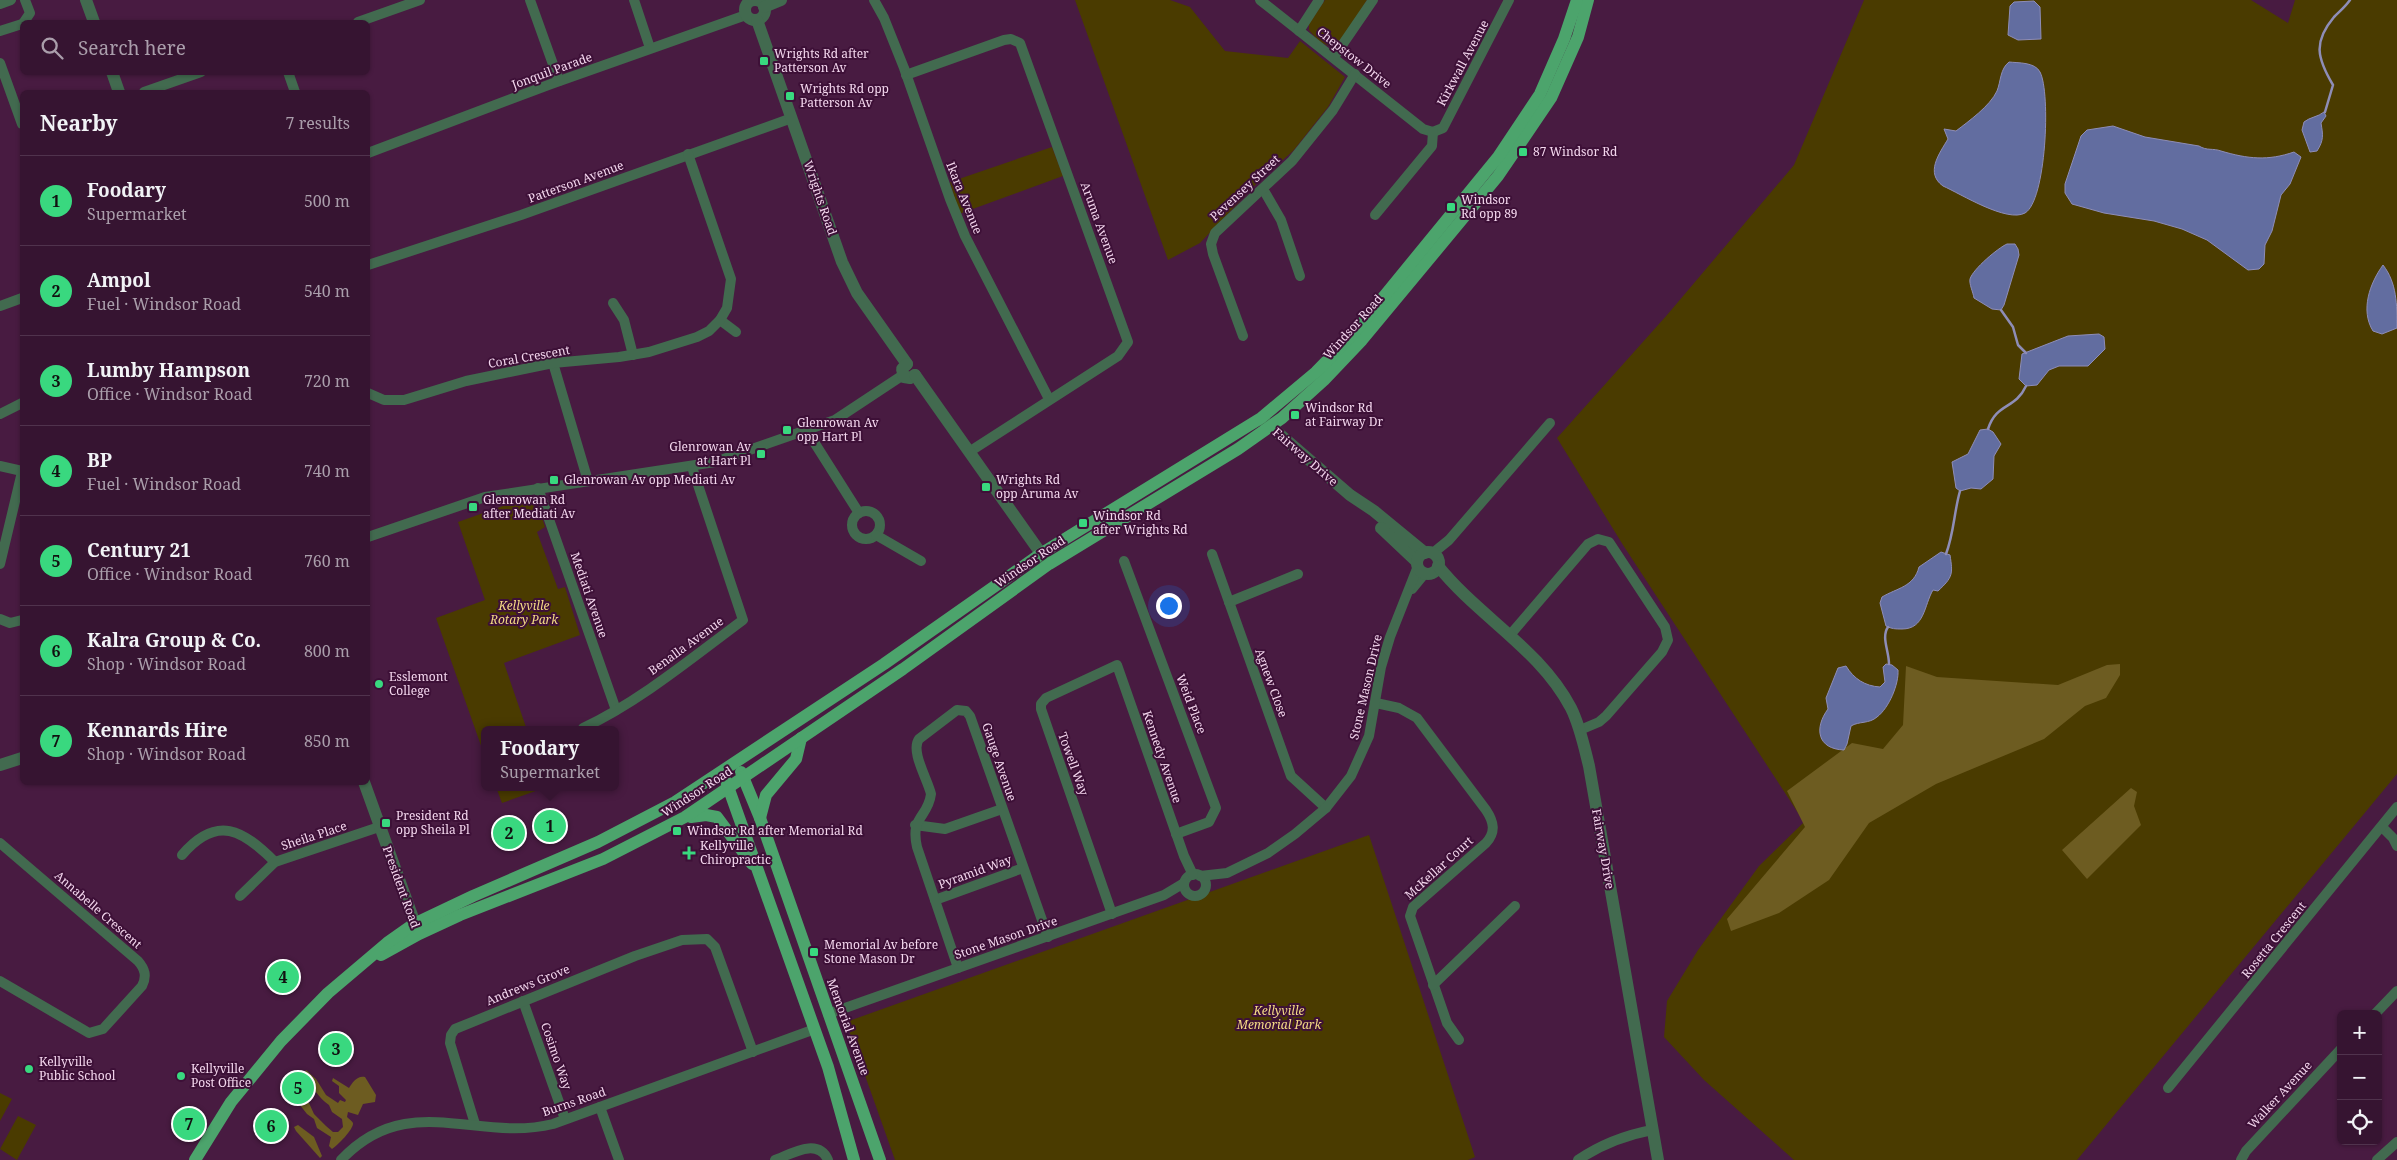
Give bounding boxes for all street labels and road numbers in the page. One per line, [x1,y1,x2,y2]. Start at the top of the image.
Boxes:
street label: Kirkwall Avenue [1433,17,1492,109]
street label: Chepstow Drive [1313,23,1395,92]
street label: Jonquil Parade [508,48,594,93]
street label: Pevensey Street [1206,151,1283,225]
street label: Patterson Avenue [526,156,626,207]
street label: Wrights Road [800,158,841,238]
street label: Ikara Avenue [942,159,987,236]
street label: Aruma Avenue [1077,180,1122,266]
street label: Windsor Road [1319,290,1387,363]
street label: Coral Crescent [487,341,571,372]
street label: Fairway Drive [1269,424,1342,490]
street label: Windsor Road [991,531,1069,591]
street label: Mediati Avenue [567,550,612,640]
street label: Benalla Avenue [645,613,727,679]
street label: Stone Mason Drive [1345,632,1386,741]
street label: Agnew Close [1251,646,1292,720]
street label: Weid Place [1172,672,1211,736]
street label: Kennedy Avenue [1139,708,1186,805]
street label: Gauge Avenue [978,720,1021,803]
street label: Towell Way [1054,730,1093,798]
street label: Windsor Road [658,762,736,821]
street label: Fairway Drive [1588,807,1619,890]
street label: Sheila Place [279,817,349,854]
street label: McKellar Court [1401,832,1476,903]
street label: President Road [379,843,424,931]
street label: Pyramid Way [936,850,1014,893]
street label: Annabelle Crescent [51,867,146,952]
street label: Rosetta Crescent [2237,898,2310,982]
street label: Stone Mason Drive [952,912,1060,963]
street label: Andrews Grove [483,960,572,1009]
street label: Memorial Avenue [823,976,874,1078]
street label: Cosimo Way [537,1020,576,1092]
street label: Walker Avenue [2244,1057,2316,1132]
street label: Burns Road [540,1082,609,1120]

